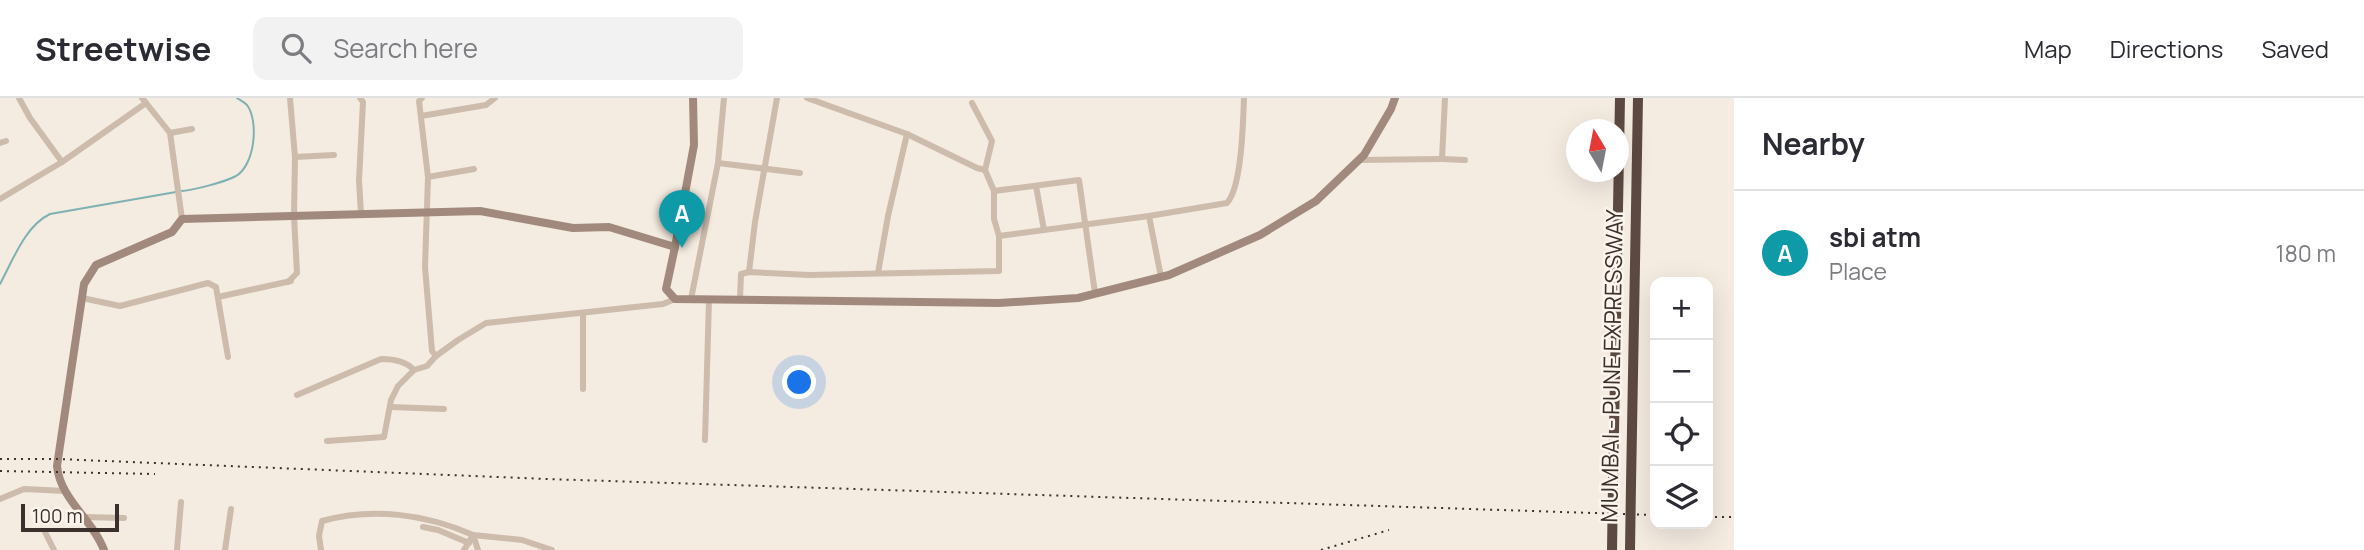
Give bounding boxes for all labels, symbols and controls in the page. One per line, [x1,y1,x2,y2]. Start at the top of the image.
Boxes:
search box [253,17,743,80]
text: Streetwise [35,26,211,71]
icon: search [277,29,315,67]
text: Search here [333,30,478,66]
text: Map [2024,32,2072,65]
text: Directions [2110,32,2223,65]
text: Saved [2261,32,2329,65]
north arrow [1566,119,1629,182]
text: Nearby [1762,123,1865,164]
pin: A [659,190,705,248]
street label: MUMBAI - PUNE EXPRESSWAY [1592,209,1630,523]
text: sbi atm [1829,219,1921,255]
text: A [1777,237,1793,269]
text: 180 m [2276,237,2336,269]
text: Place [1829,255,1887,287]
map controls [1650,277,1713,529]
button: + [1650,277,1713,340]
button: − [1650,340,1713,403]
your location [782,365,816,399]
button: locate [1650,403,1713,466]
button: layers [1650,466,1713,529]
scale bar [21,501,119,533]
text: 100 m [32,503,83,529]

